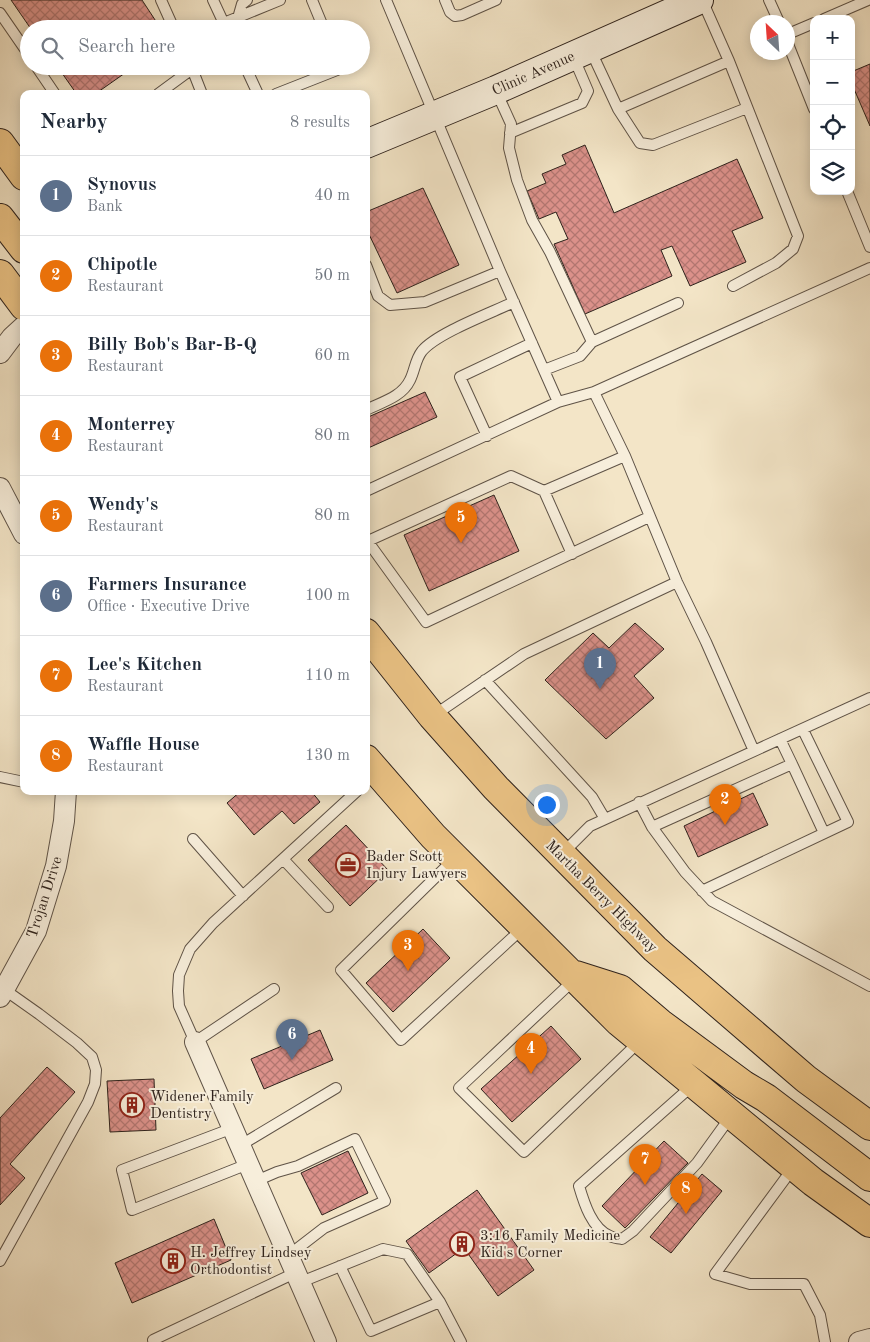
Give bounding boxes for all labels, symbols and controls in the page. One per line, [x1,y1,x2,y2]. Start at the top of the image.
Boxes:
north arrow [750,15,795,60]
map controls [810,15,855,195]
button: + [810,15,855,60]
search box [20,20,370,75]
icon: search [38,34,66,62]
text: Search here [78,38,175,57]
street label: Clinic Avenue [490,49,577,99]
button: − [810,60,855,105]
button: locate [810,105,855,150]
text: Nearby [40,112,108,133]
text: 8 results [290,115,350,131]
button: layers [810,150,855,195]
text: Synovus [87,176,156,195]
text: 1 [51,188,61,204]
text: 40 m [314,188,350,204]
text: Bank [87,199,123,215]
text: Chipotle [87,256,157,275]
text: 2 [51,268,61,284]
text: 50 m [314,268,350,284]
text: Restaurant [87,279,164,295]
text: Billy Bob's Bar-B-Q [87,336,257,355]
text: 3 [51,348,61,364]
text: 60 m [314,348,350,364]
text: Restaurant [87,359,164,375]
text: Monterrey [87,416,175,435]
text: 4 [51,428,61,444]
text: 80 m [314,428,350,444]
text: Restaurant [87,439,164,455]
text: Wendy's [87,496,158,515]
pin: 5 [445,502,477,543]
text: 5 [51,508,61,524]
text: 80 m [314,508,350,524]
text: Restaurant [87,519,164,535]
text: Farmers Insurance [87,576,247,595]
text: 6 [51,588,61,604]
text: 100 m [305,588,350,604]
text: Office · Executive Drive [87,599,250,615]
pin: 1 [584,648,616,689]
text: Lee's Kitchen [87,656,202,675]
text: 7 [51,668,61,684]
text: 110 m [305,668,350,684]
text: Restaurant [87,679,164,695]
text: Waffle House [87,736,200,755]
text: 8 [51,748,61,764]
text: 130 m [305,748,350,764]
text: Restaurant [87,759,164,775]
pin: 2 [709,784,741,825]
your location [534,792,560,818]
street label: Martha Berry Highway [542,838,660,956]
place label: Bader Scott Injury Lawyers [366,850,467,882]
office icon: Bader Scott Injury Lawyers [335,852,361,878]
street label: Trojan Drive [25,855,66,940]
pin: 3 [392,930,424,971]
pin: 6 [276,1019,308,1060]
pin: 4 [515,1033,547,1074]
place label: Widener Family Dentistry [150,1090,254,1122]
building icon: Widener Family Dentistry [119,1092,145,1118]
pin: 7 [629,1144,661,1185]
pin: 8 [670,1173,702,1214]
place label: 3:16 Family Medicine Kid's Corner [480,1229,620,1261]
building icon: 3:16 Family Medicine Kid's Corner [449,1231,475,1257]
place label: H. Jeffrey Lindsey Orthodontist [190,1246,312,1278]
building icon: H. Jeffrey Lindsey Orthodontist [160,1248,186,1274]

